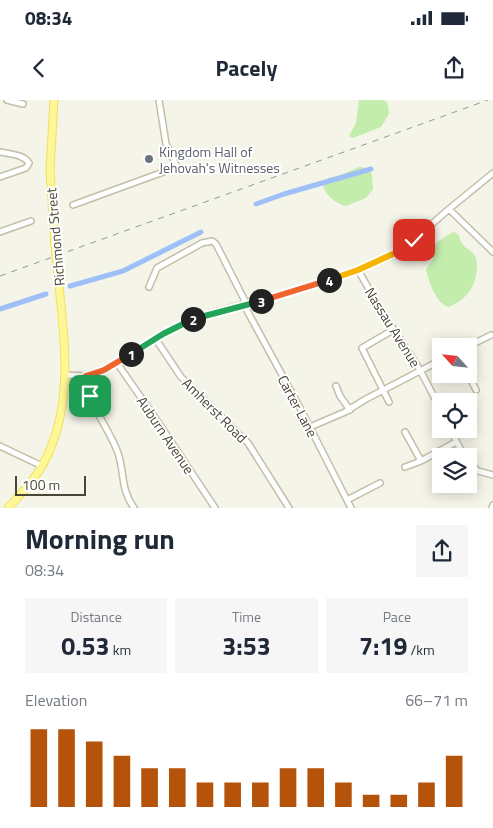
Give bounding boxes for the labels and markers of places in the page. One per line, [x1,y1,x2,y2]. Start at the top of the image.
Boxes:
place label: Kingdom Hall of Jehovah's Witnesses [159,141,280,178]
marker: Kingdom Hall of Jehovah's Witnesses [143,153,155,165]
pin [393,219,435,261]
pin: 4 [316,268,342,292]
pin: 3 [248,288,274,314]
pin: 2 [180,306,206,332]
pin: 1 [118,342,144,366]
pin [69,375,111,417]

